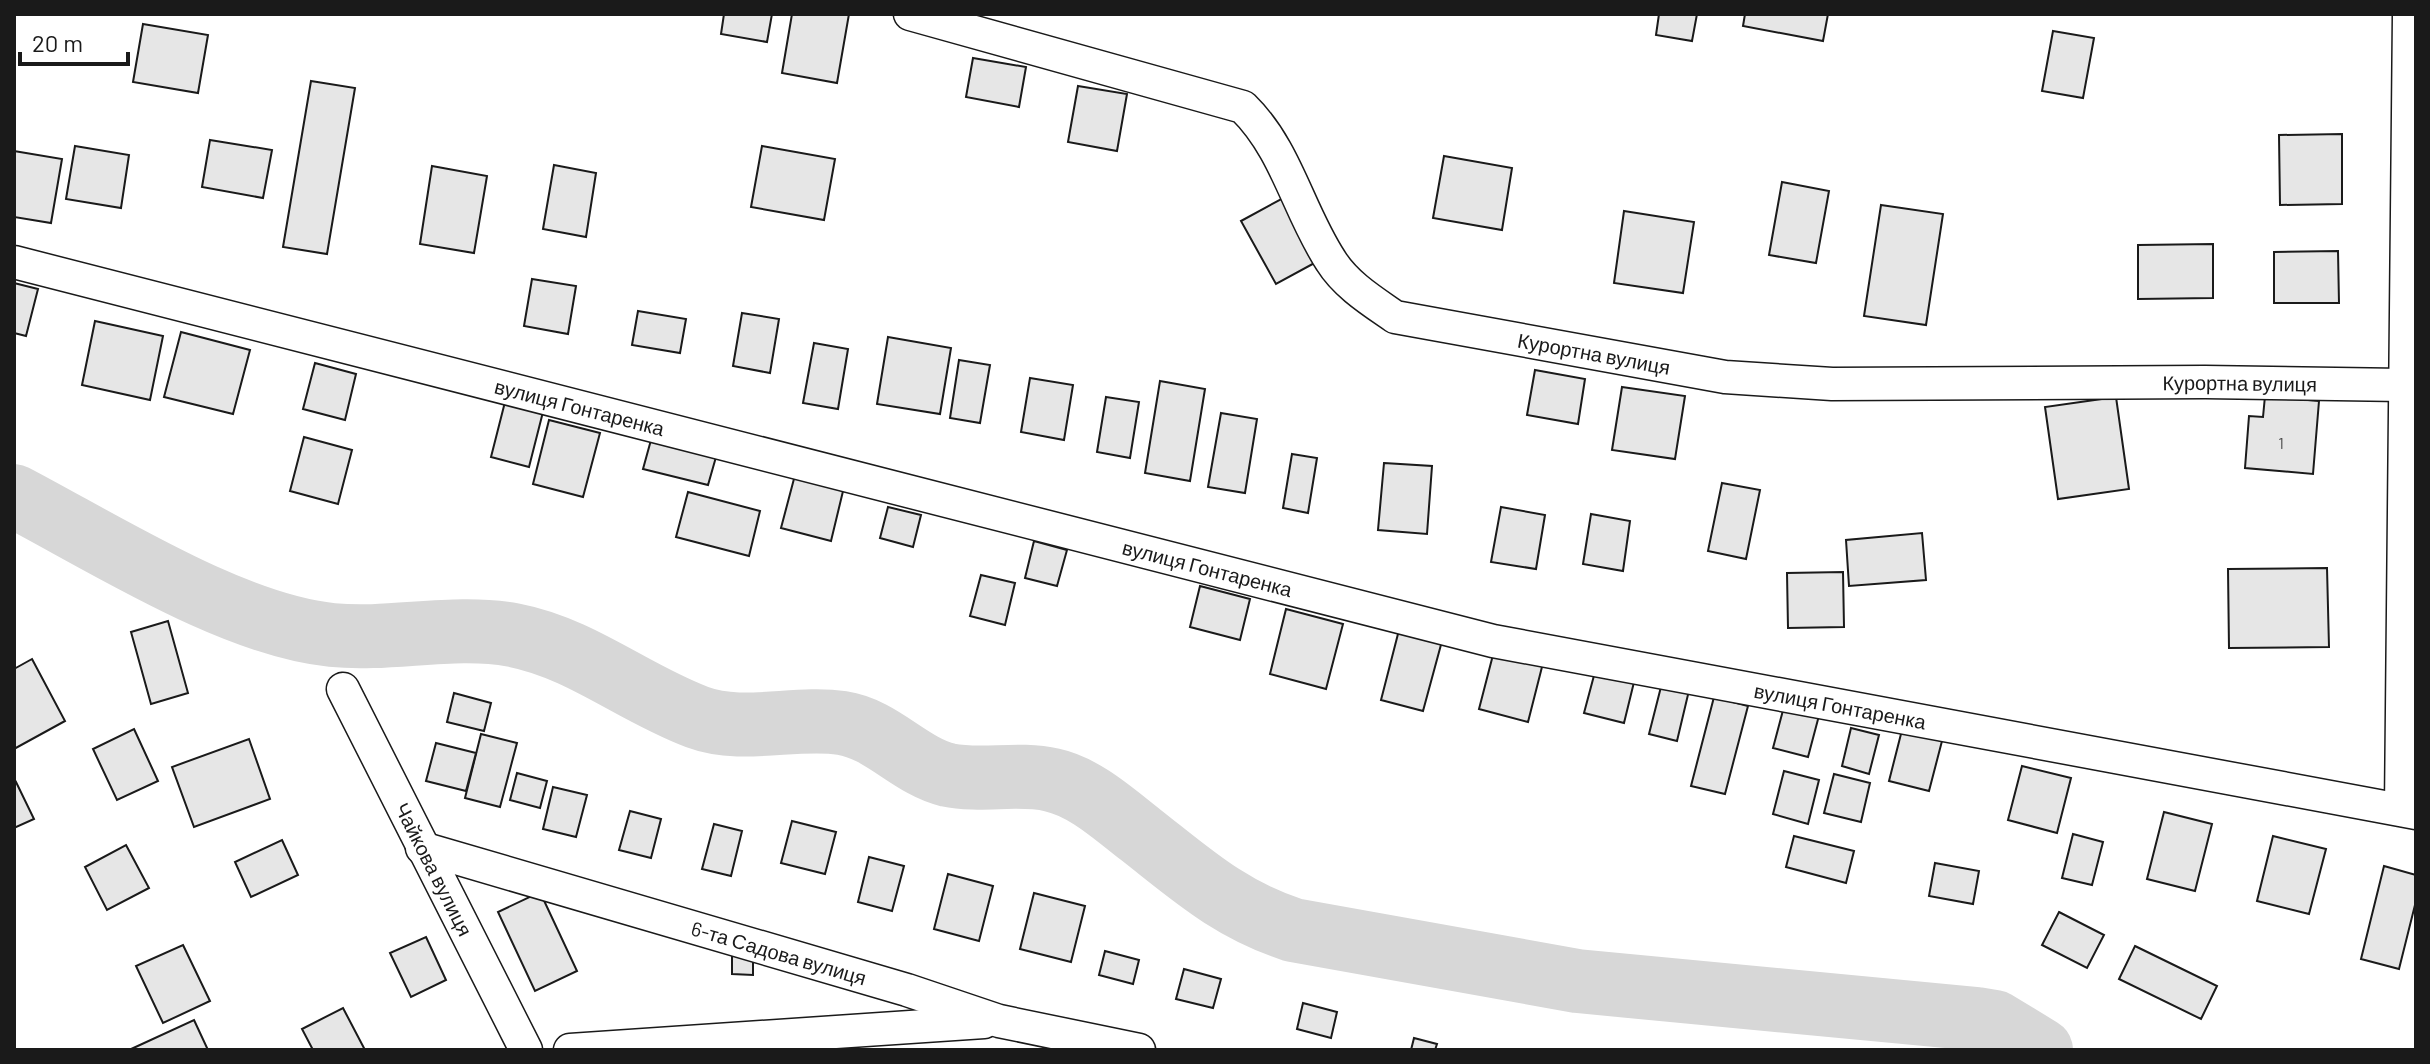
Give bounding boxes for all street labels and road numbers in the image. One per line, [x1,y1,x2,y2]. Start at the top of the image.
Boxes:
street label: Курортна вулиця [1516,328,1672,379]
street label: Курортна вулиця [2162,370,2317,396]
street label: вулиця Гонтаренка [492,374,668,440]
street label: вулиця Гонтаренка [1120,535,1296,601]
street label: вулиця Гонтаренка [1752,678,1929,734]
street label: Чайкова вулиця [391,799,478,940]
street label: 6-та Садова вулиця [689,916,869,990]

